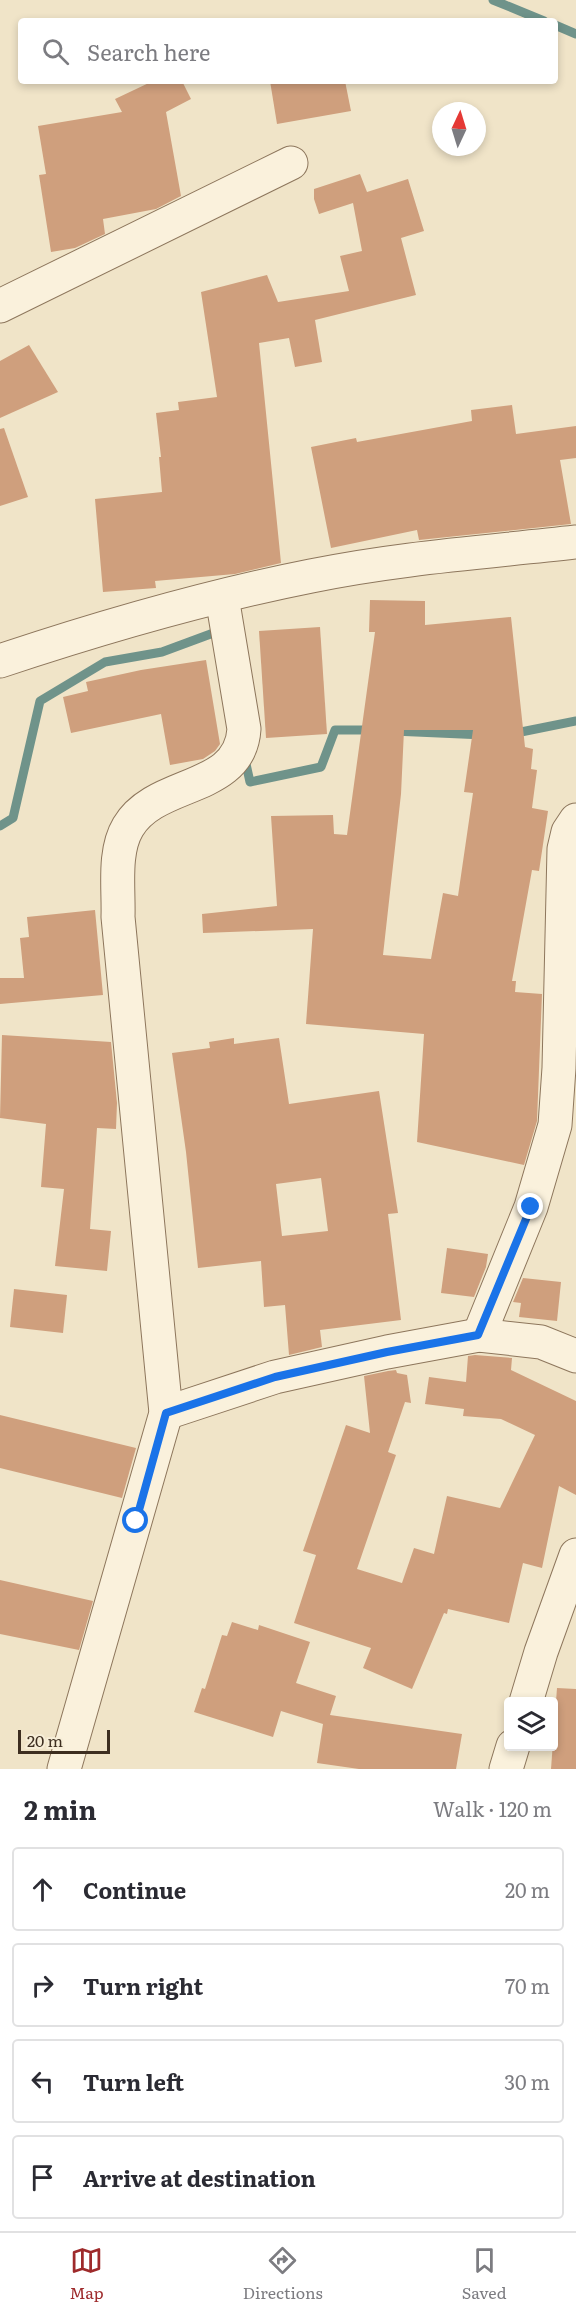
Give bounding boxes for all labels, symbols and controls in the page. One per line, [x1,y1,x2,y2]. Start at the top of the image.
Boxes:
search box [18,18,558,84]
icon: search [39,35,72,68]
text: Search here [87,35,210,68]
north arrow [432,102,486,156]
route end [517,1193,543,1219]
route start [122,1507,148,1533]
map controls [504,1697,558,1751]
button: layers [504,1697,558,1751]
scale bar [18,1727,110,1754]
text: 20 m [27,1728,63,1752]
text: 2 min [24,1789,97,1828]
text: Walk · 120 m [433,1793,552,1823]
icon: ahead [26,1873,59,1906]
text: Continue [83,1873,186,1906]
text: 20 m [505,1874,550,1904]
icon: right [26,1969,59,2002]
text: Turn right [83,1969,203,2002]
text: 70 m [505,1970,550,2000]
icon: left [26,2065,59,2098]
text: Turn left [83,2065,184,2098]
text: 30 m [504,2066,550,2096]
icon: arrive [26,2161,59,2194]
text: Arrive at destination [83,2161,316,2194]
tab: Map [70,2244,104,2304]
tab: Directions [243,2244,323,2304]
tab: Saved [462,2244,506,2304]

